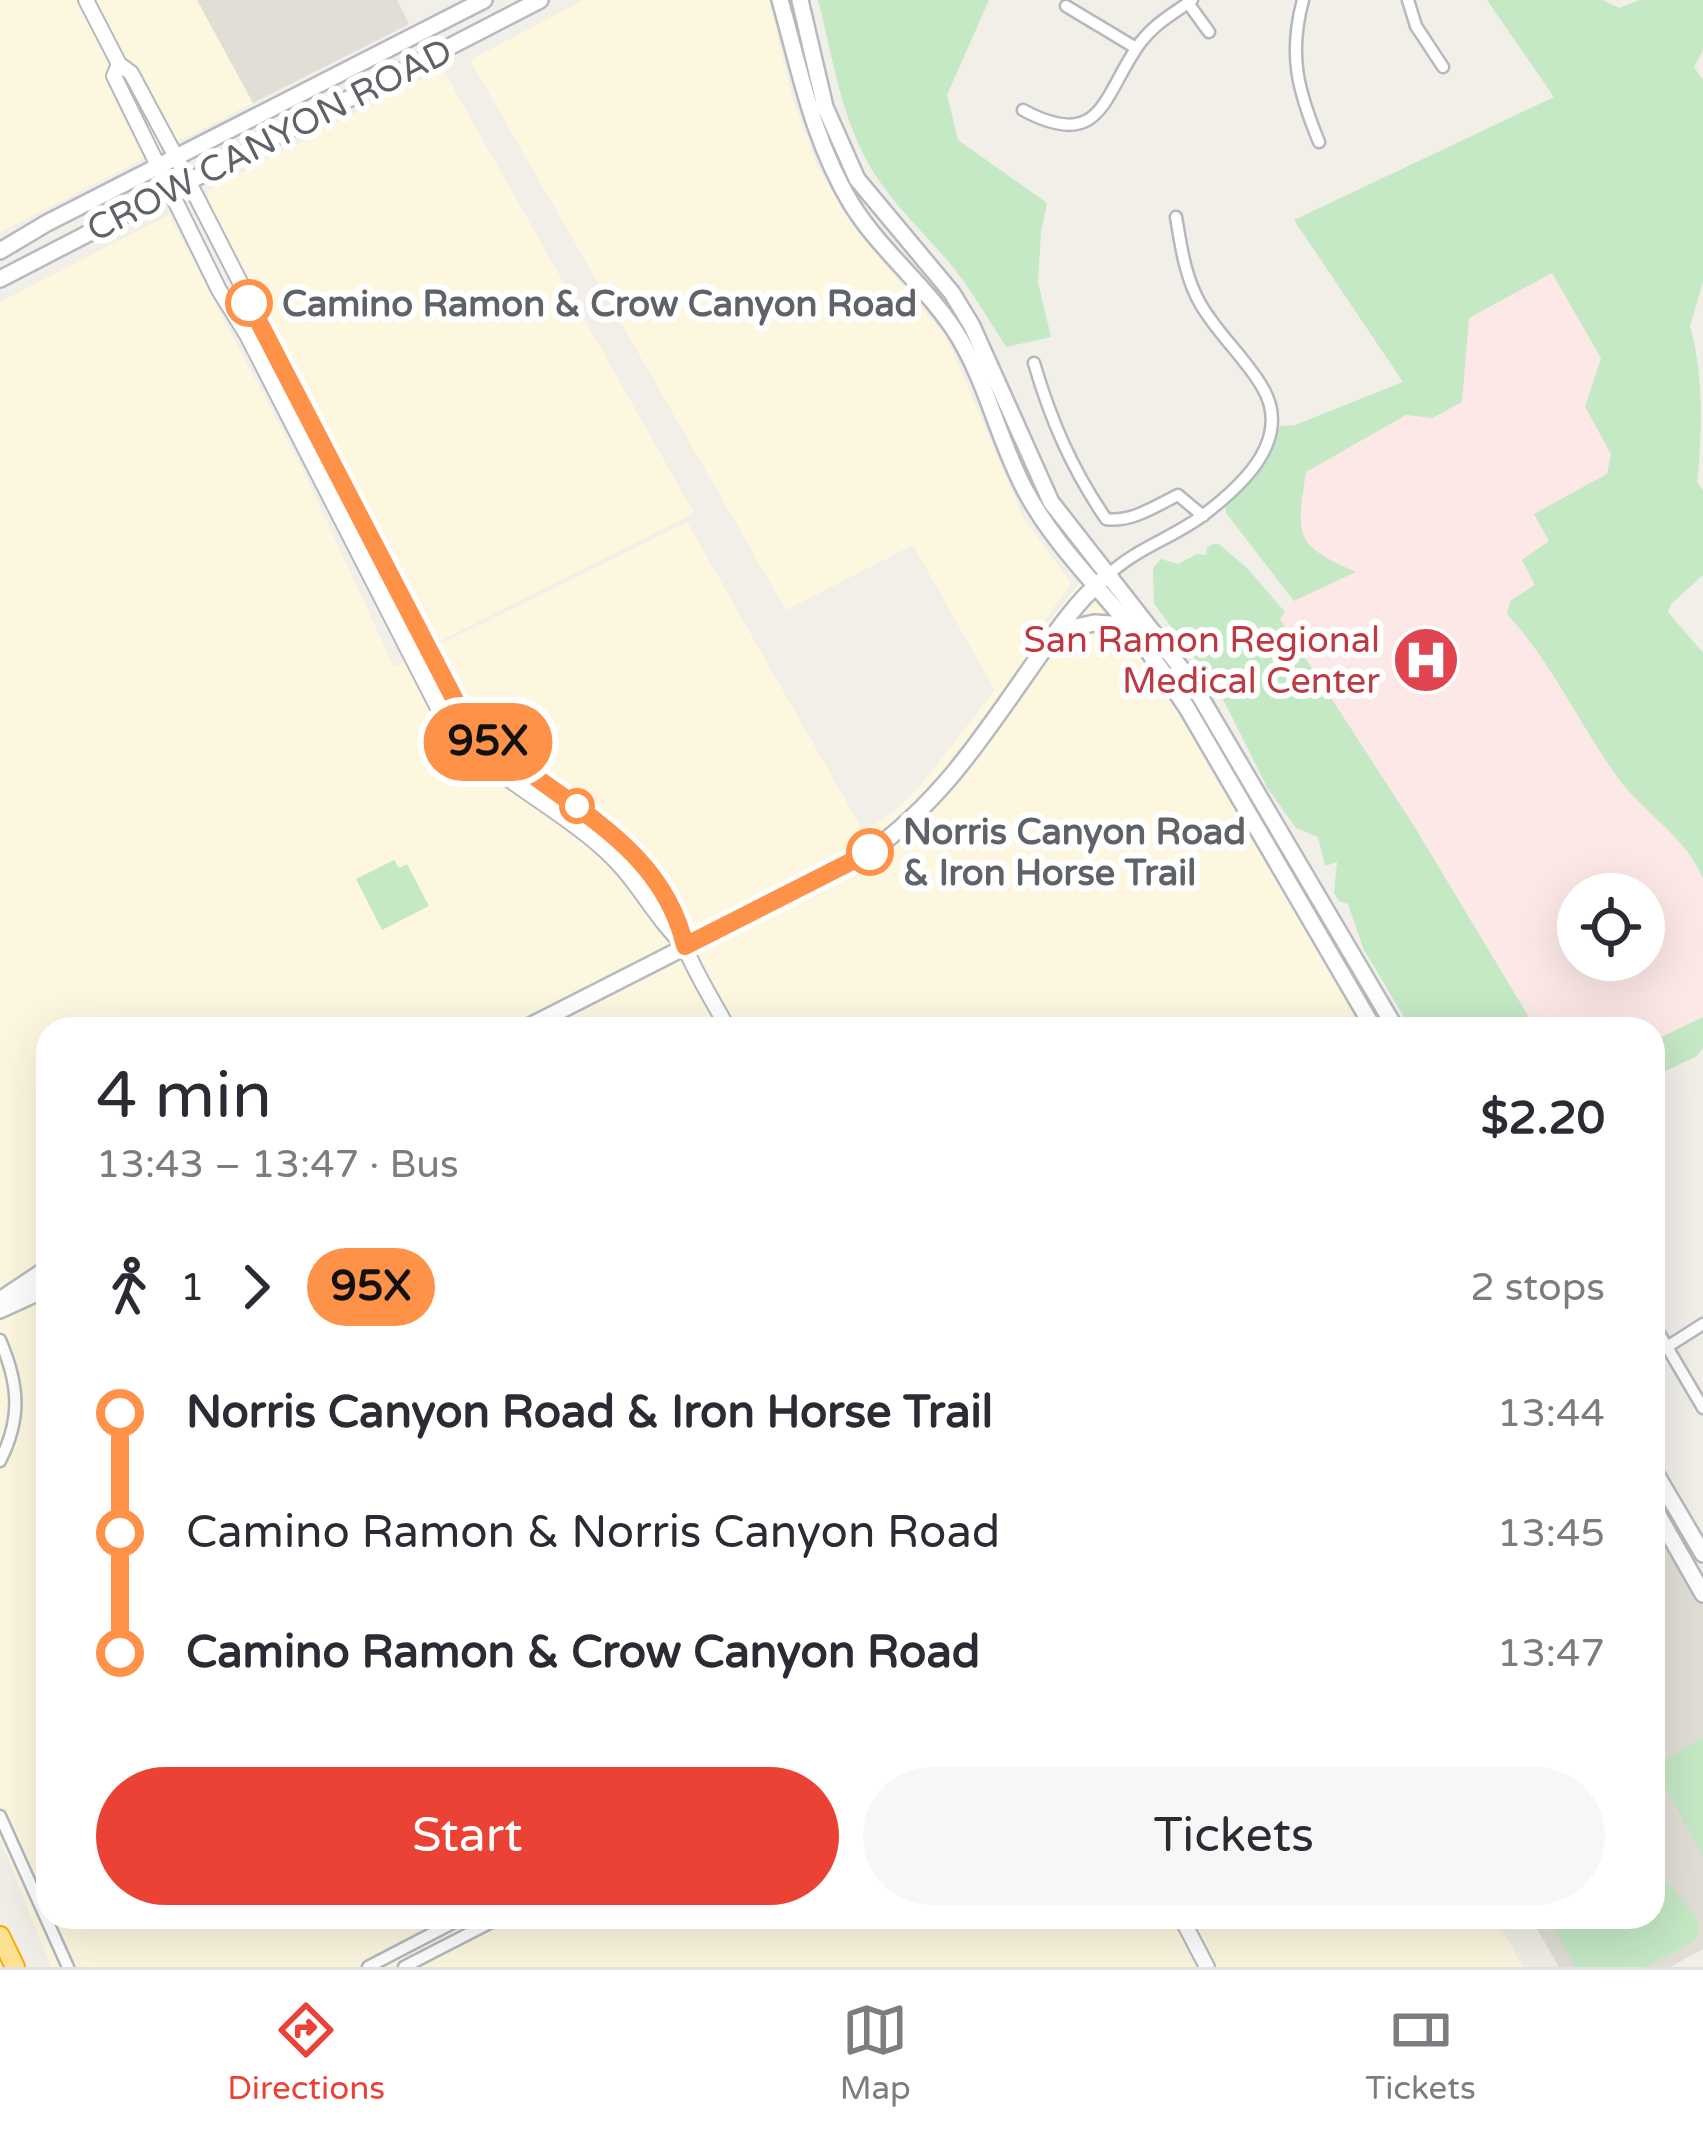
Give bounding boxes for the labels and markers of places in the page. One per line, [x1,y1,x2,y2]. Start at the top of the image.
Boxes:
marker: Camino Ramon & Crow Canyon Road [227,281,271,325]
place label: Camino Ramon & Crow Canyon Road [282,283,917,326]
place label: San Ramon Regional Medical Center [1024,619,1380,703]
hospital icon: San Ramon Regional Medical Center [1391,625,1461,695]
unlabelled marker [561,790,593,822]
place label: Norris Canyon Road & Iron Horse Trail [903,811,1246,895]
marker: Norris Canyon Road & Iron Horse Trail [848,830,892,874]

